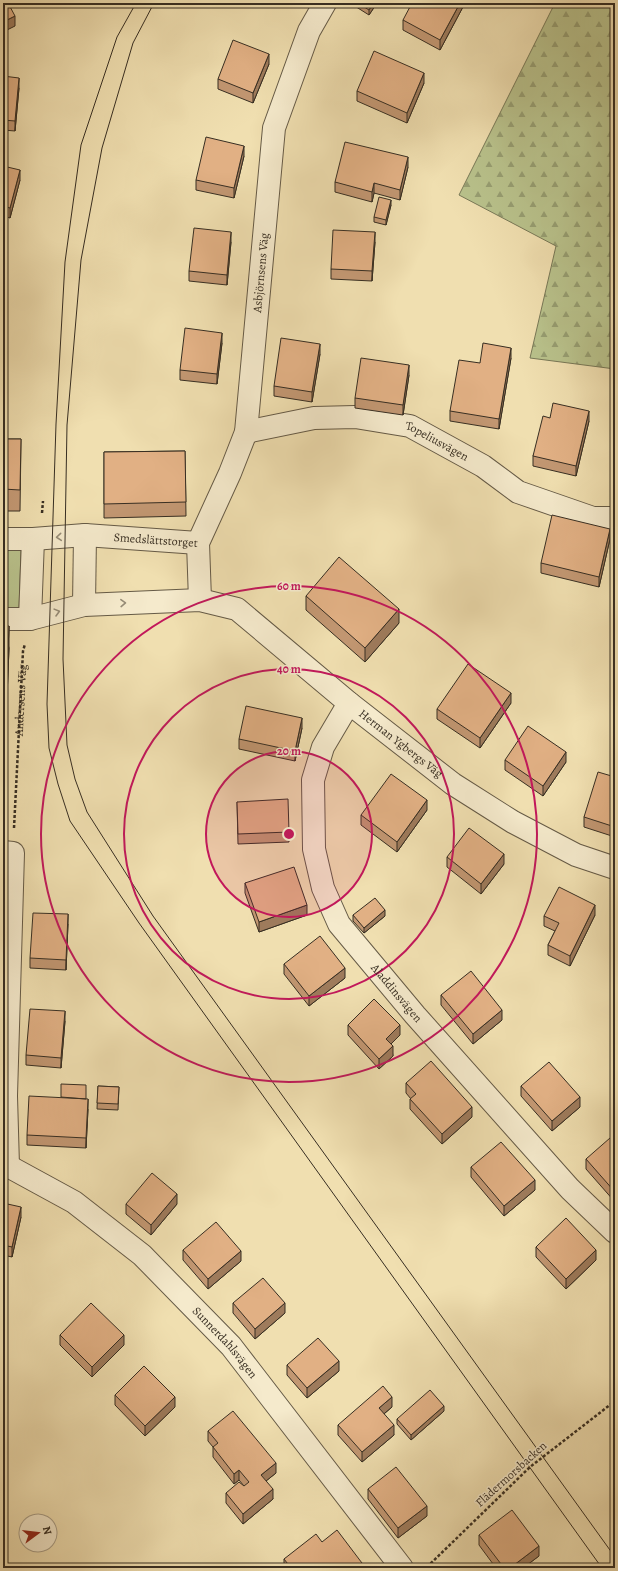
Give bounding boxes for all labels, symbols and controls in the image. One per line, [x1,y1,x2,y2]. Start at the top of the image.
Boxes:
street label: Asbjörnsens Väg [249,232,272,314]
street label: Topeliusvägen [405,417,472,465]
street label: Smedslättstorget [113,529,198,551]
one-way arrow [56,532,62,541]
text: 60 m [277,578,301,594]
one-way arrow [120,599,126,607]
one-way arrow [53,608,60,617]
text: 40 m [277,661,301,677]
street label: Andersens Väg [11,664,30,737]
street label: Herman Ygbergs Väg [355,706,446,781]
text: 20 m [277,743,301,759]
centre of rings [282,827,296,841]
street label: Aladdinsvägen [367,960,426,1026]
street label: Sunnerdahlsvägen [189,1303,261,1382]
street label: Flädermorsbacken [472,1437,550,1510]
north arrow [18,1513,58,1553]
text: N [39,1525,55,1536]

